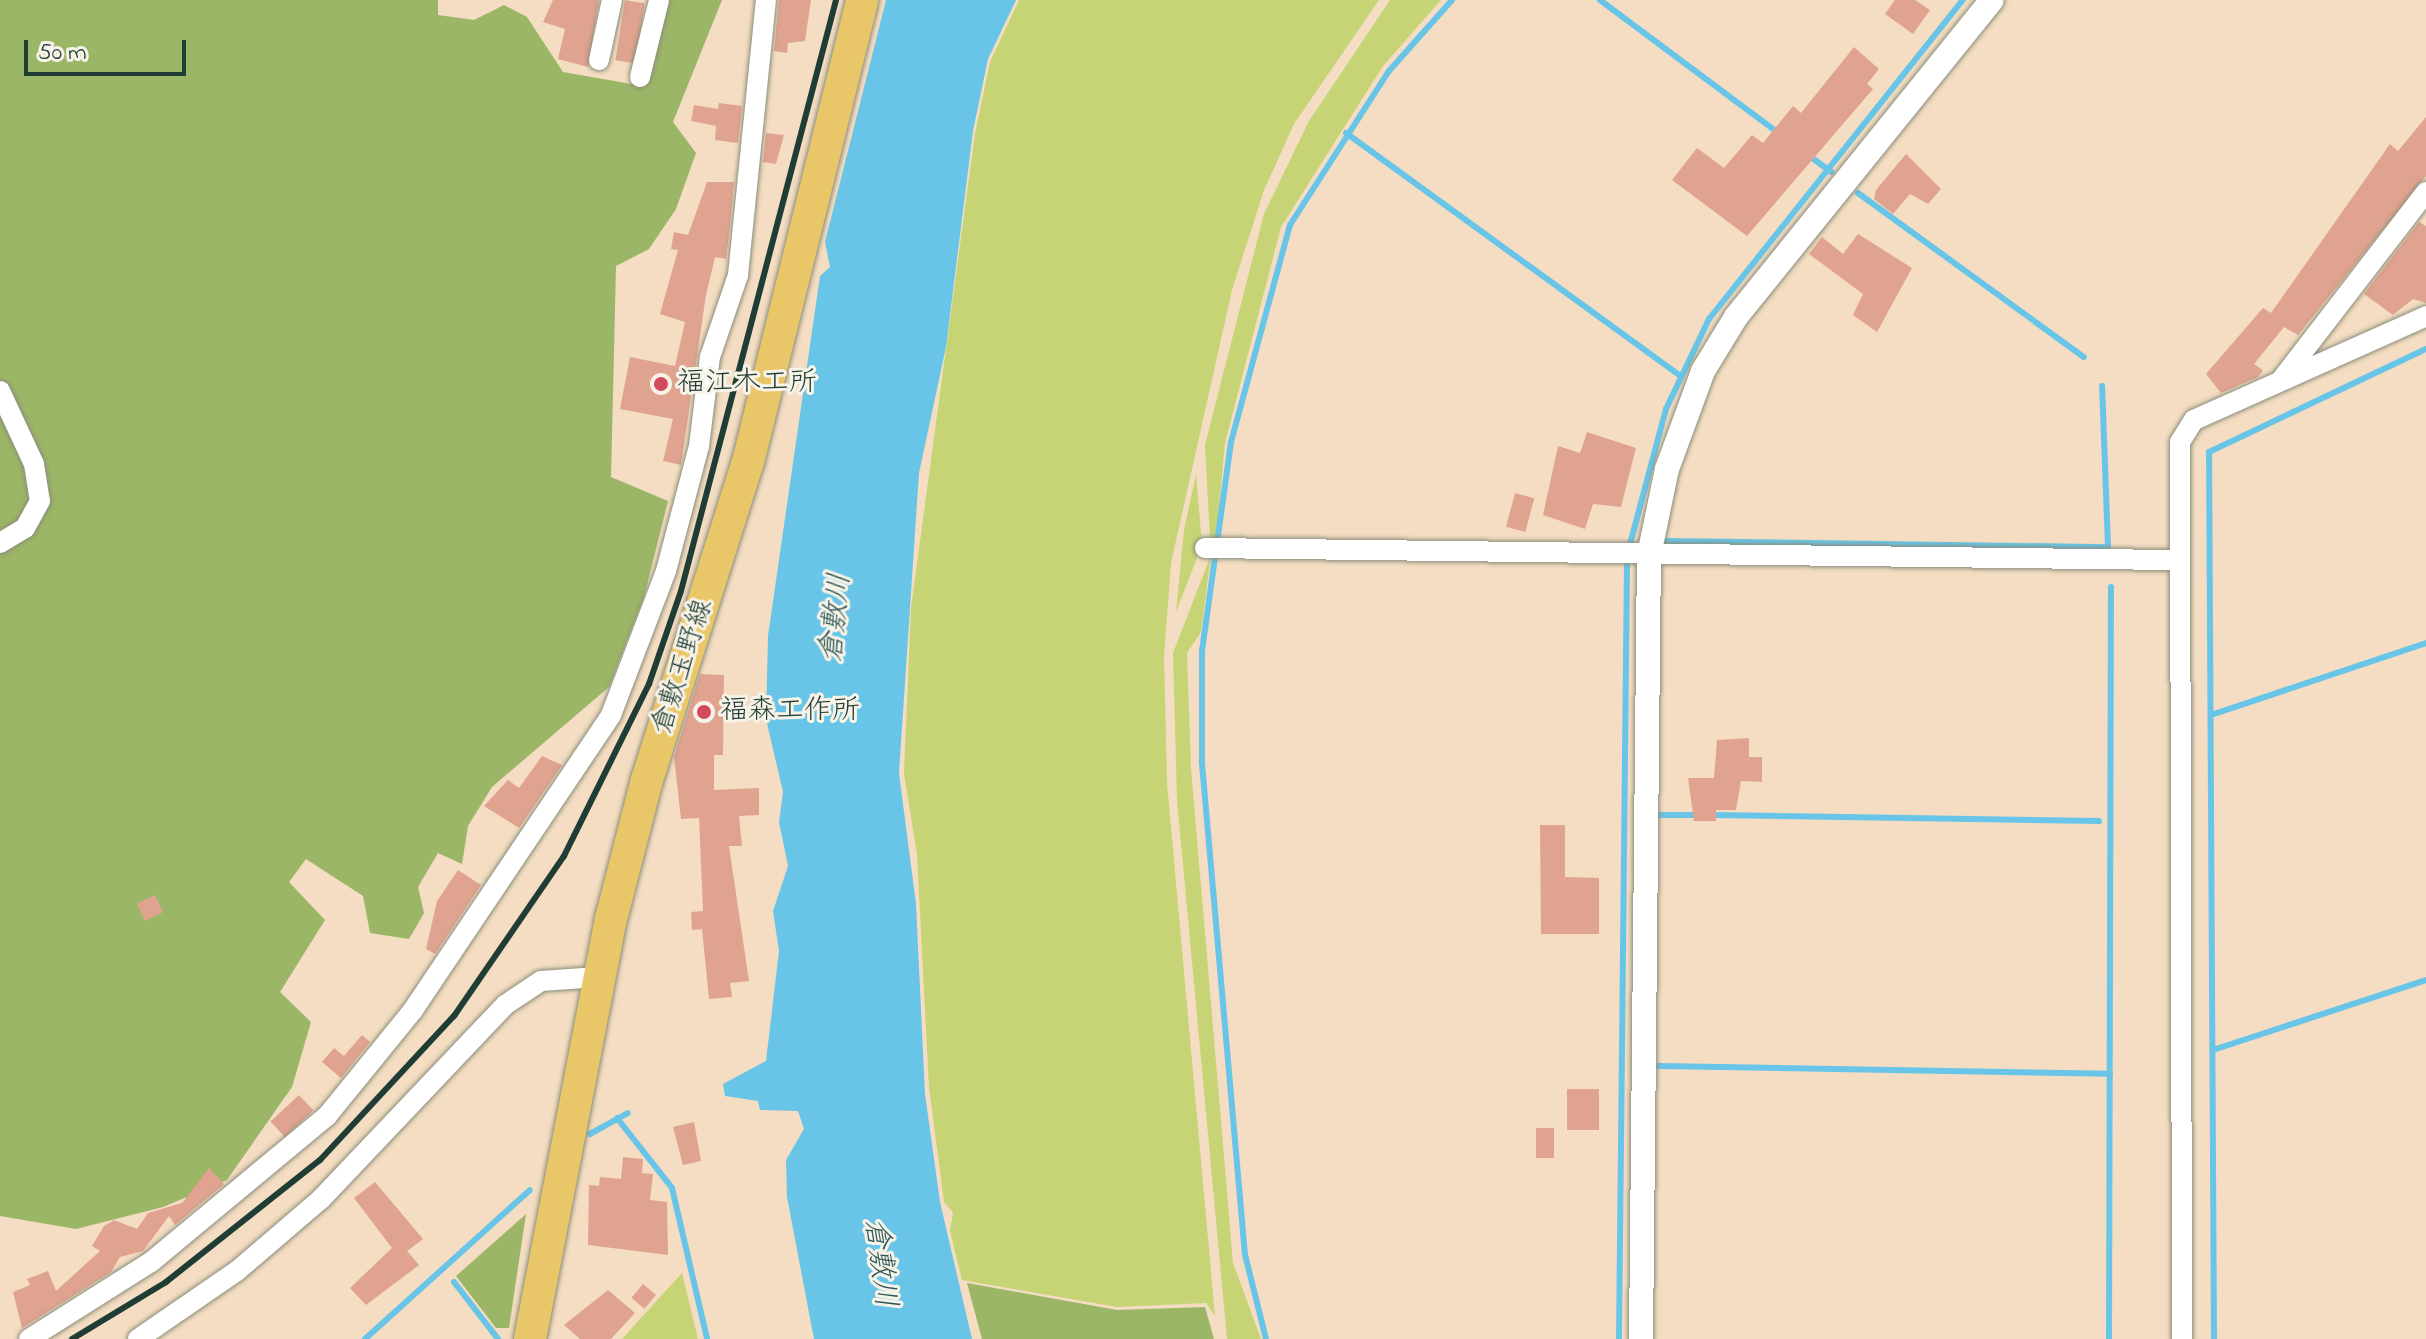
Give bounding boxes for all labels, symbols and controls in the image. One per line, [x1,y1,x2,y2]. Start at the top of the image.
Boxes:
scale bar [28,24,190,74]
text: 50 m [38,36,87,71]
place label: 福江木工所 [677,367,817,401]
marker: 福江木工所 [652,375,670,393]
water label: 倉敷川 [814,571,860,665]
street label: 倉敷玉野線 [646,595,722,739]
place label: 福森工作所 [720,695,860,729]
marker: 福森工作所 [695,703,713,721]
water label: 倉敷川 [856,1216,902,1310]

